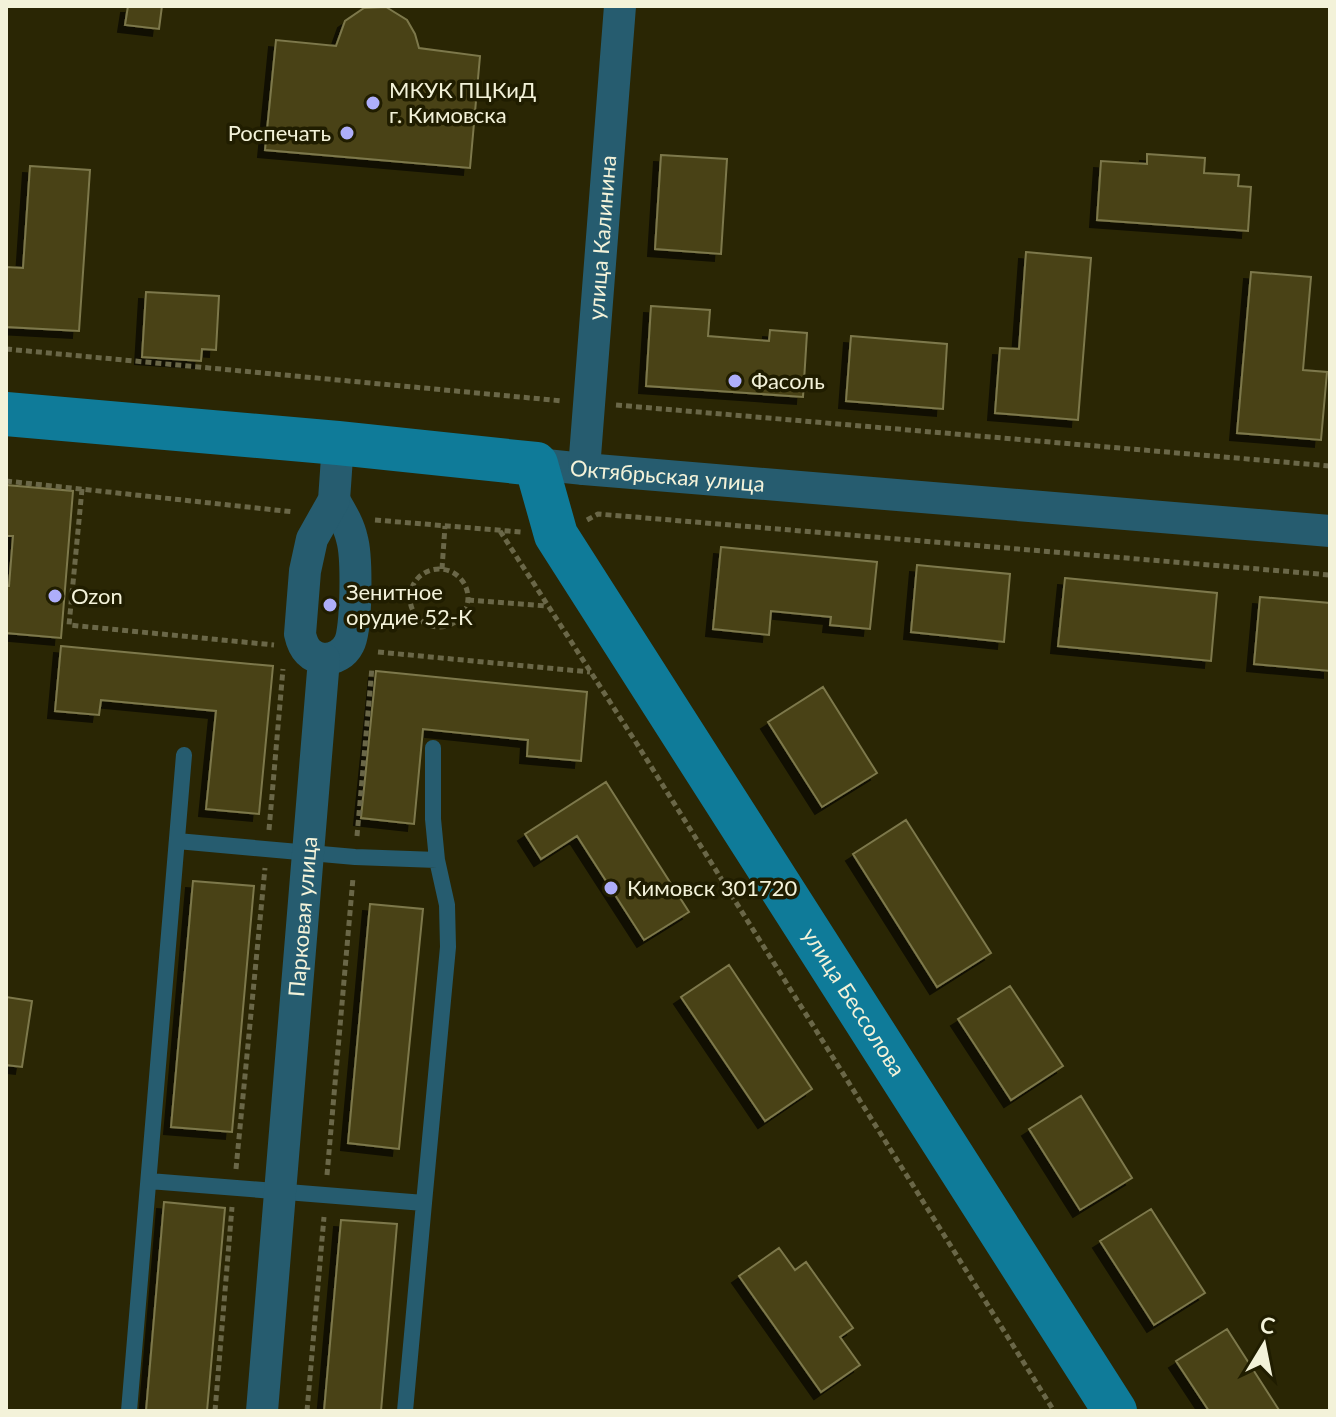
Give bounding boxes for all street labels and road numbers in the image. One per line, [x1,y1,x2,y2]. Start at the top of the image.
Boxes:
street label: улица Калинина [582,154,621,321]
street label: Октябрьская улица [569,454,766,497]
street label: Парковая улица [282,835,322,998]
street label: улица Бессолова [797,922,912,1081]

